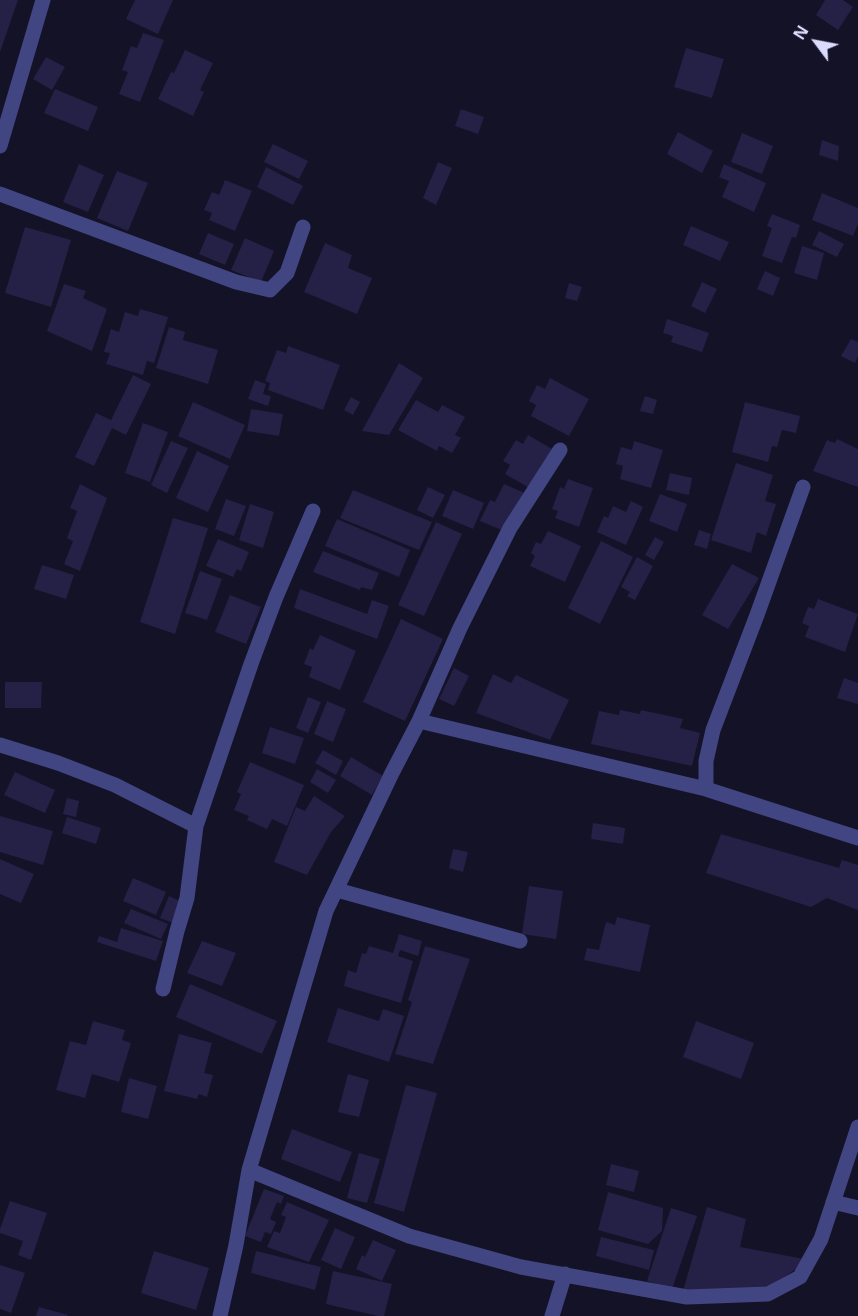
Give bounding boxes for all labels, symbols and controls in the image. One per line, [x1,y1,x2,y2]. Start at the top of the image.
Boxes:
north arrow [786,12,846,72]
text: N [788,21,814,44]

